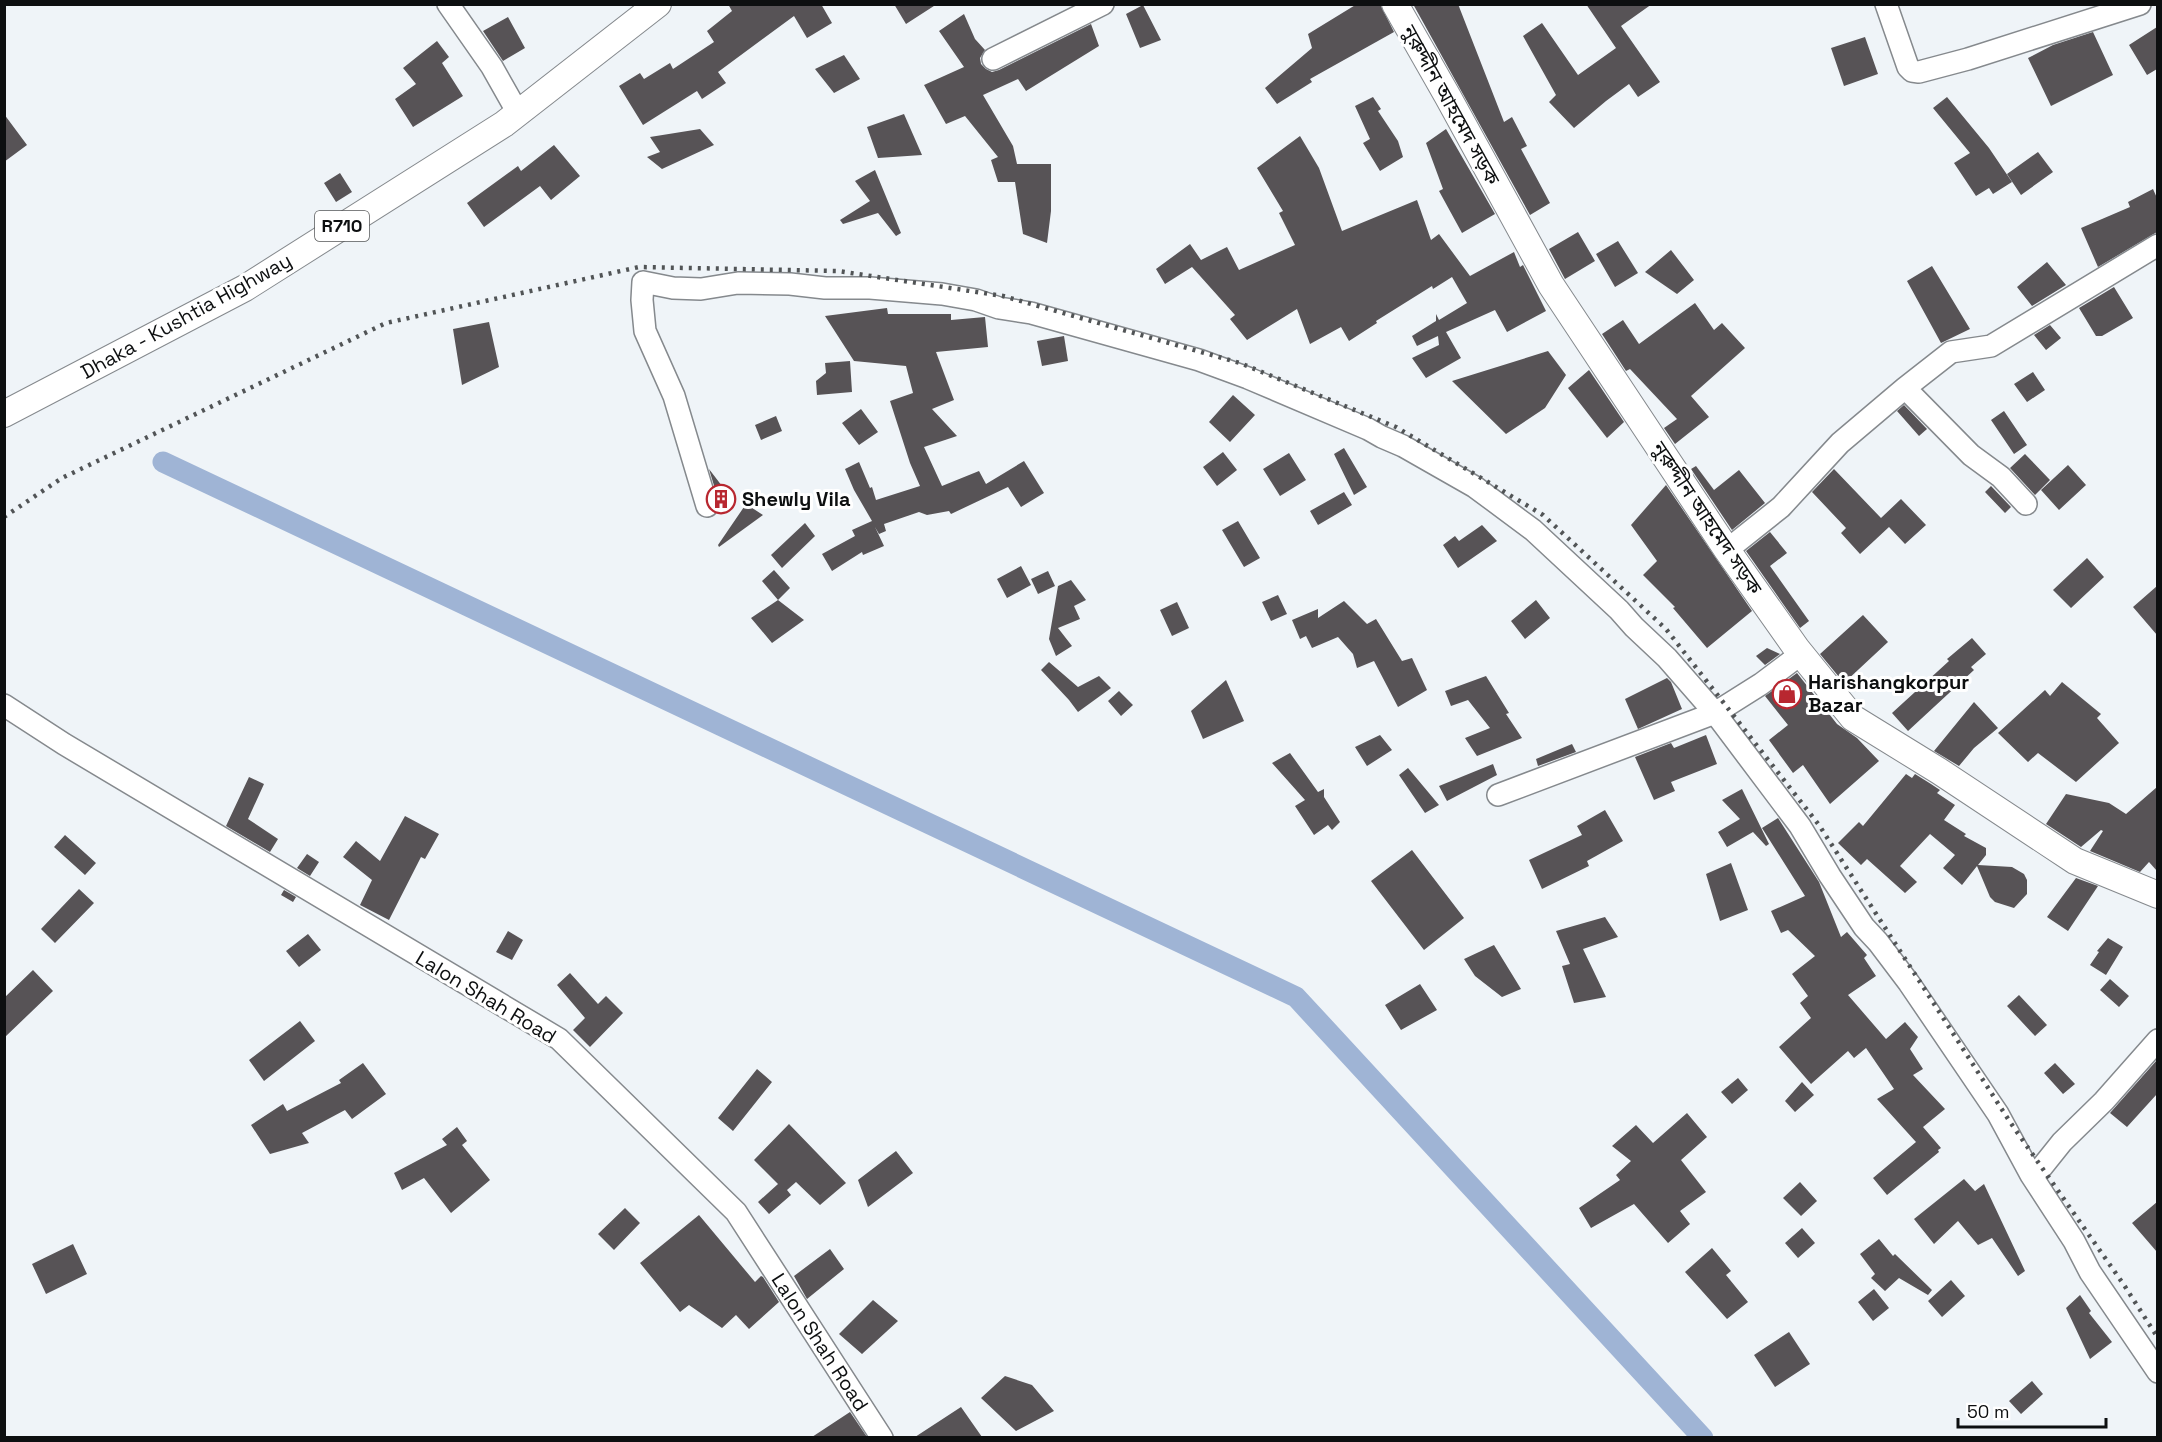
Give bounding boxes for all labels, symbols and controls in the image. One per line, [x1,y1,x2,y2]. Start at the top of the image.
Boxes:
street label: নুরুদ্দীন আহমেদ সড়ক [1396,20,1506,190]
road number: R710 [315,211,369,241]
street label: Dhaka - Kushtia Highway [76,247,296,385]
street label: নুরুদ্দীন আহমেদ সড়ক [1646,436,1768,600]
building icon: Shewly Vila [705,483,737,515]
place label: Shewly Vila [742,486,851,512]
place label: Harishangkorpur Bazar [1808,669,1969,718]
shop icon: Harishangkorpur Bazar [1771,678,1803,710]
street label: Lalon Shah Road [411,945,561,1049]
street label: Lalon Shah Road [766,1268,874,1416]
scale bar [1958,1391,2106,1429]
text: 50 m [1967,1400,2009,1423]

